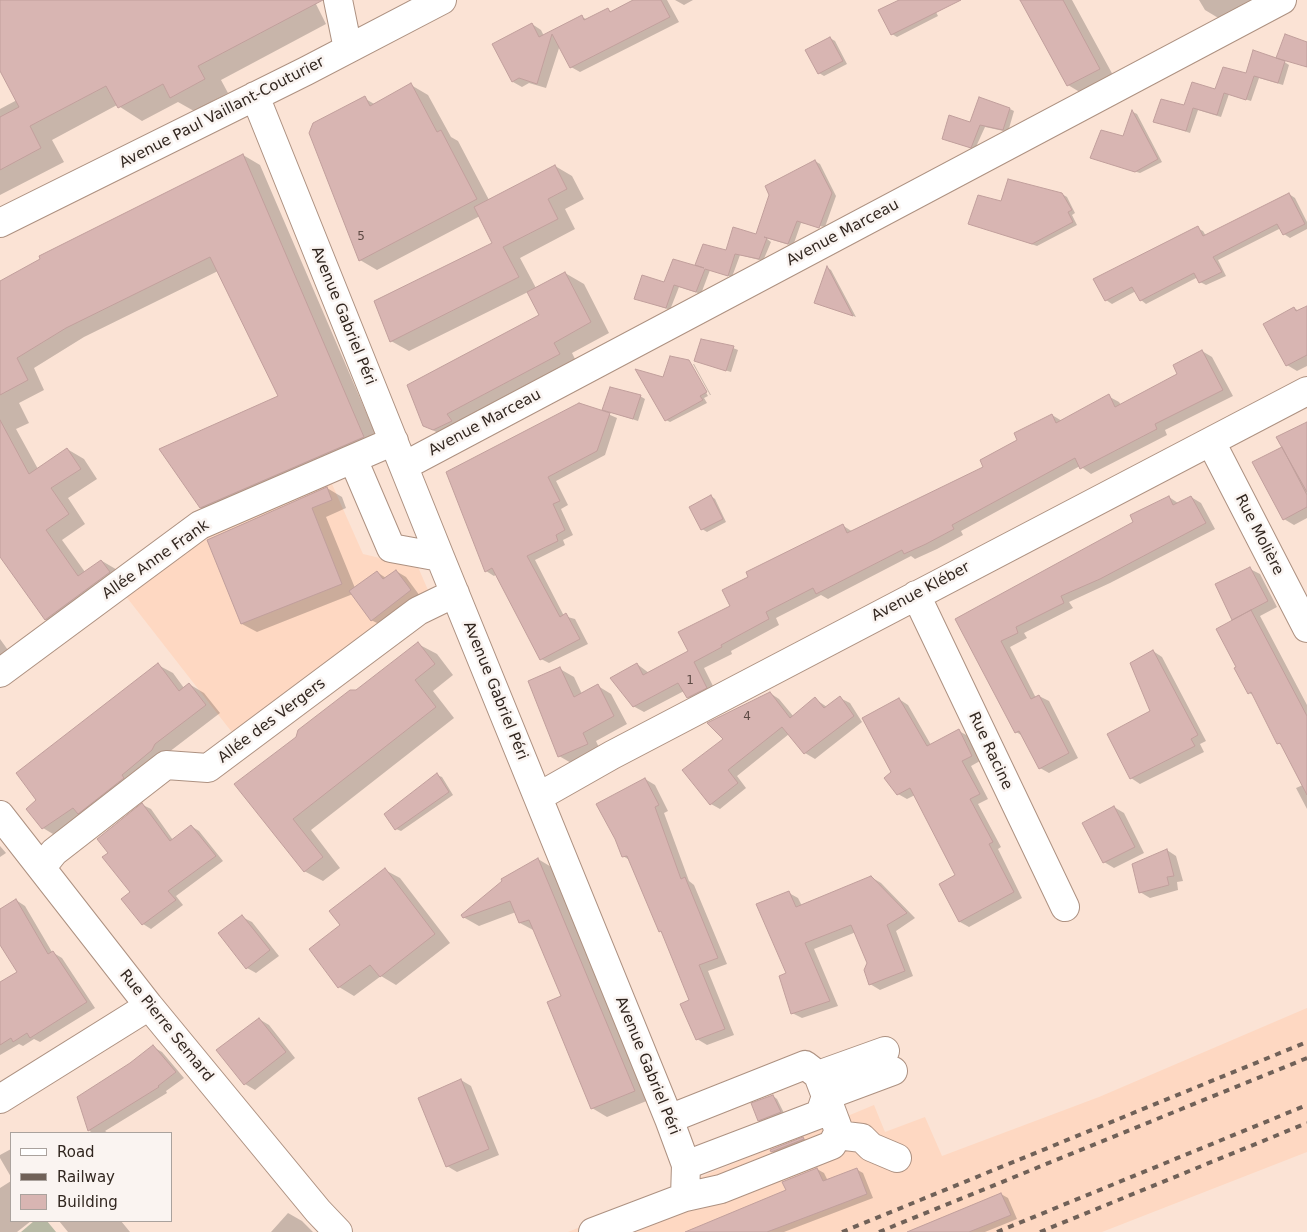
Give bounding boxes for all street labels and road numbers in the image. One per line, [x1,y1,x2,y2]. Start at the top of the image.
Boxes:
street label: Avenue Paul Vaillant-Couturier [117,53,327,173]
street label: Avenue Marceau [784,196,902,270]
street label: Avenue Gabriel Péri [307,244,379,388]
street label: Avenue Marceau [426,386,544,460]
street label: Rue Molière [1231,492,1287,578]
street label: Allée Anne Frank [99,516,213,604]
street label: Avenue Kléber [869,559,973,625]
street label: Avenue Gabriel Péri [459,619,531,763]
street label: Allée des Vergers [215,675,329,767]
street label: Rue Racine [964,709,1016,793]
street label: Rue Pierre Semard [115,966,217,1086]
street label: Avenue Gabriel Péri [611,994,683,1138]

